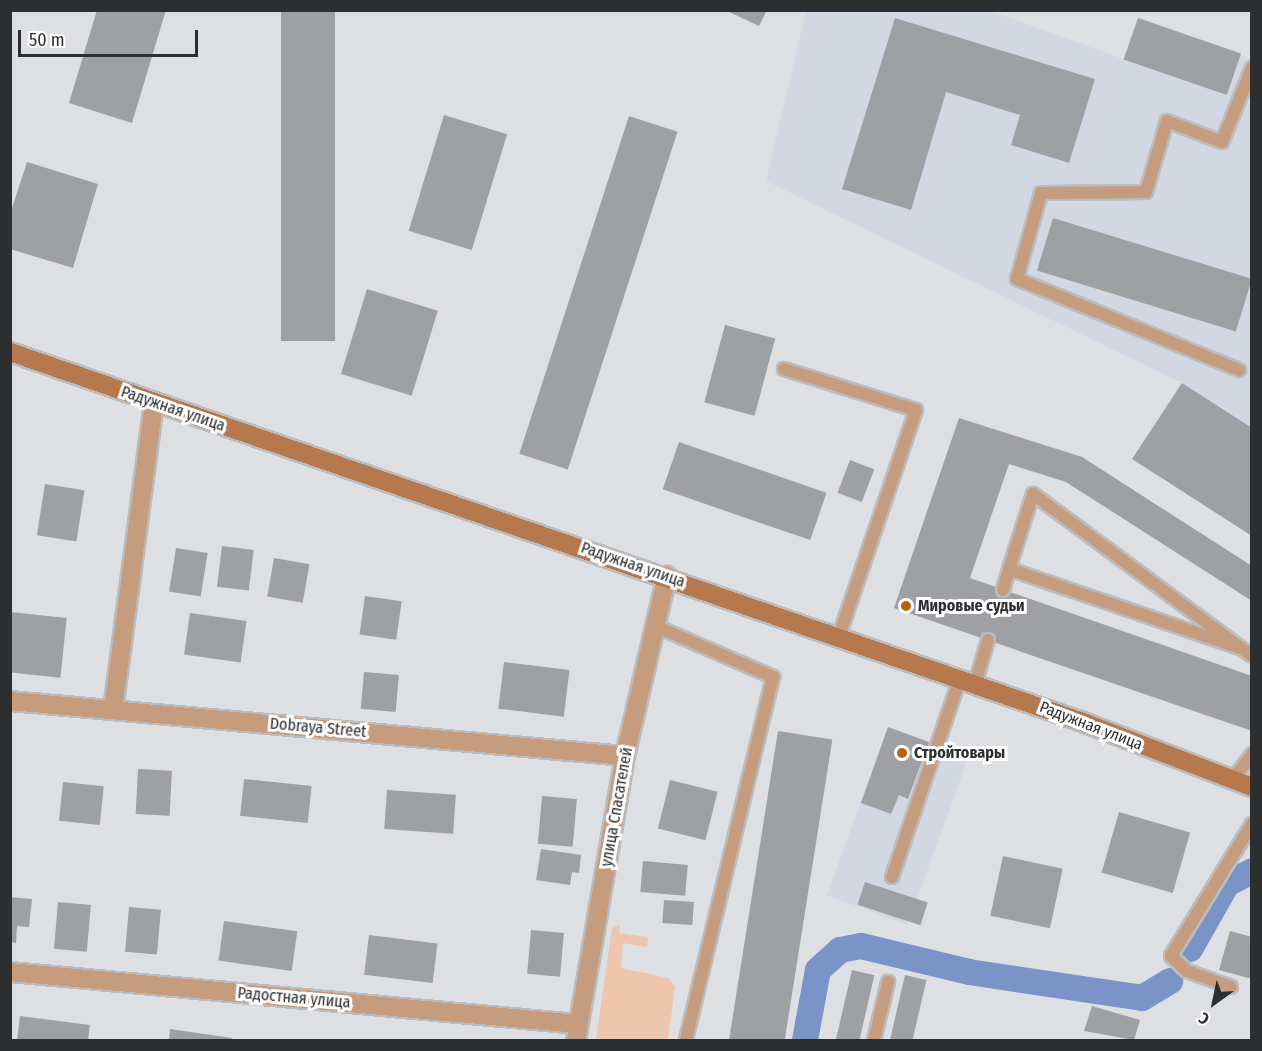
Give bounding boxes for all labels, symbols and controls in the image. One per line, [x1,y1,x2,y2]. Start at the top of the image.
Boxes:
scale bar [21,18,201,56]
text: 50 m [29,29,65,51]
street label: Радужная улица [118,382,228,436]
street label: Радужная улица [578,538,688,592]
place label: Мировые судьи [918,596,1025,616]
marker: Мировые судьи [899,599,913,613]
street label: Радужная улица [1037,698,1145,754]
street label: Dobraya Street [269,714,367,742]
place label: Стройтовары [914,743,1005,763]
street label: улица Спасателей [597,746,637,868]
marker: Стройтовары [895,746,909,760]
north arrow [1184,973,1244,1033]
street label: Радостная улица [237,983,351,1013]
text: С [1195,1008,1213,1029]

